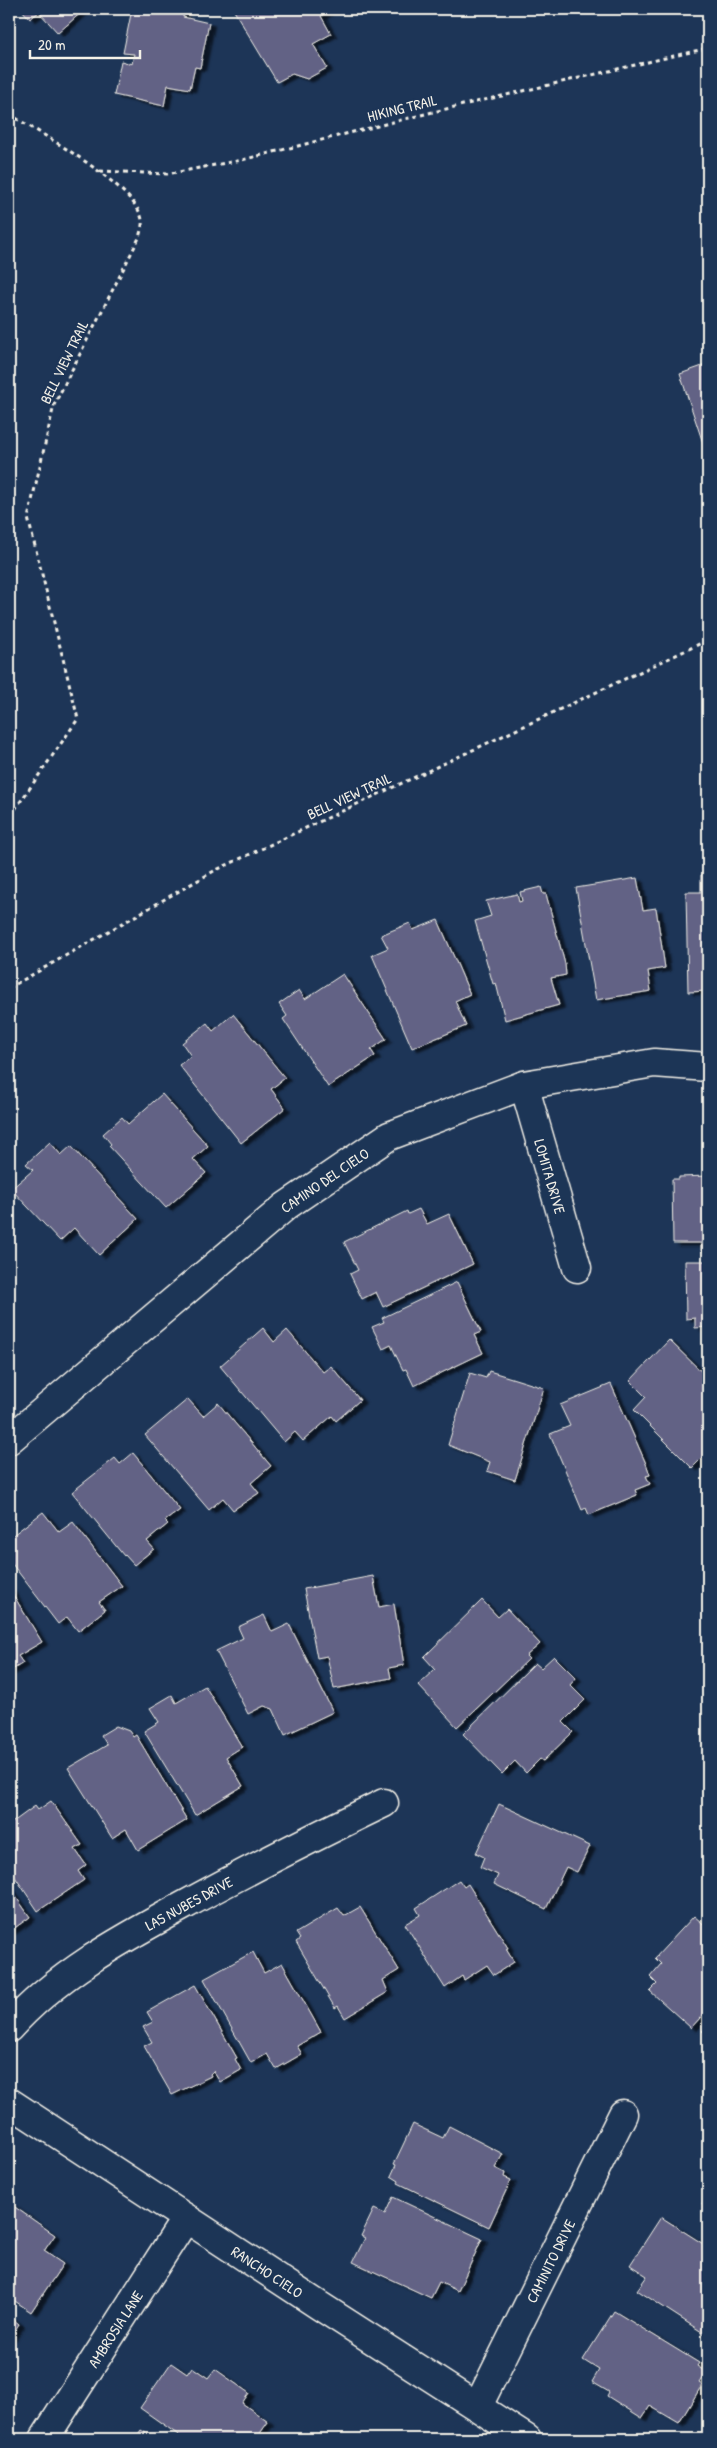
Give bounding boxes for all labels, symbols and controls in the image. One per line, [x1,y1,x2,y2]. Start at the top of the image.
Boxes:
scale bar [30,28,140,60]
text: 20 m [38,34,65,55]
street label: HIKING TRAIL [365,89,439,127]
street label: BELL VIEW TRAIL [35,316,93,407]
street label: BELL VIEW TRAIL [304,767,395,825]
street label: LOMITA DRIVE [530,1136,571,1216]
street label: CAMINO DEL CIELO [275,1142,373,1217]
street label: LAS NUBES DRIVE [141,1871,236,1935]
street label: CAMINITO DRIVE [520,2215,580,2306]
street label: RANCHO CIELO [228,2240,307,2303]
street label: AMBROSIA LANE [82,2286,148,2371]

